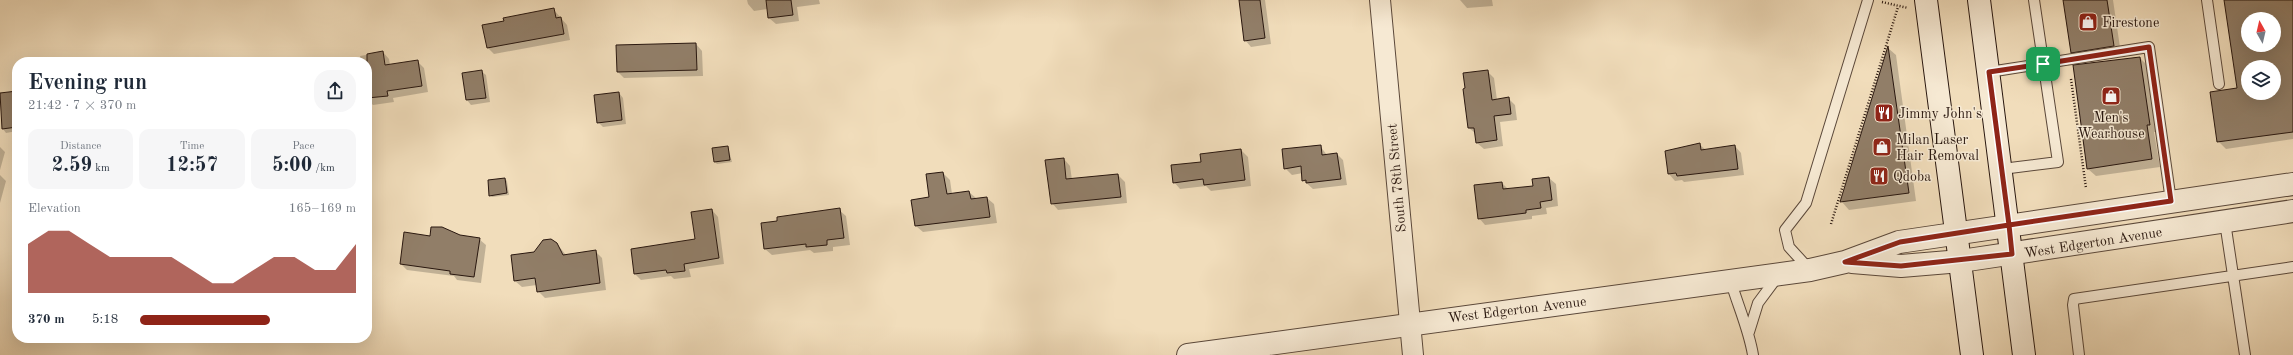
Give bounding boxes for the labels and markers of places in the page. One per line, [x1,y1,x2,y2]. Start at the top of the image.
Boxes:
shop icon: Firestone [2077,11,2099,33]
place label: Firestone [2102,16,2159,30]
pin [2026,47,2060,81]
shop icon: Men's Wearhouse [2100,85,2122,107]
restaurant icon: Jimmy John's [1873,102,1895,124]
place label: Jimmy John's [1898,107,1982,121]
place label: Men's Wearhouse [2077,111,2145,141]
place label: Milan Laser Hair Removal [1896,133,1979,163]
shop icon: Milan Laser Hair Removal [1871,136,1893,158]
restaurant icon: Qdoba [1868,165,1890,187]
place label: Qdoba [1893,170,1931,184]

